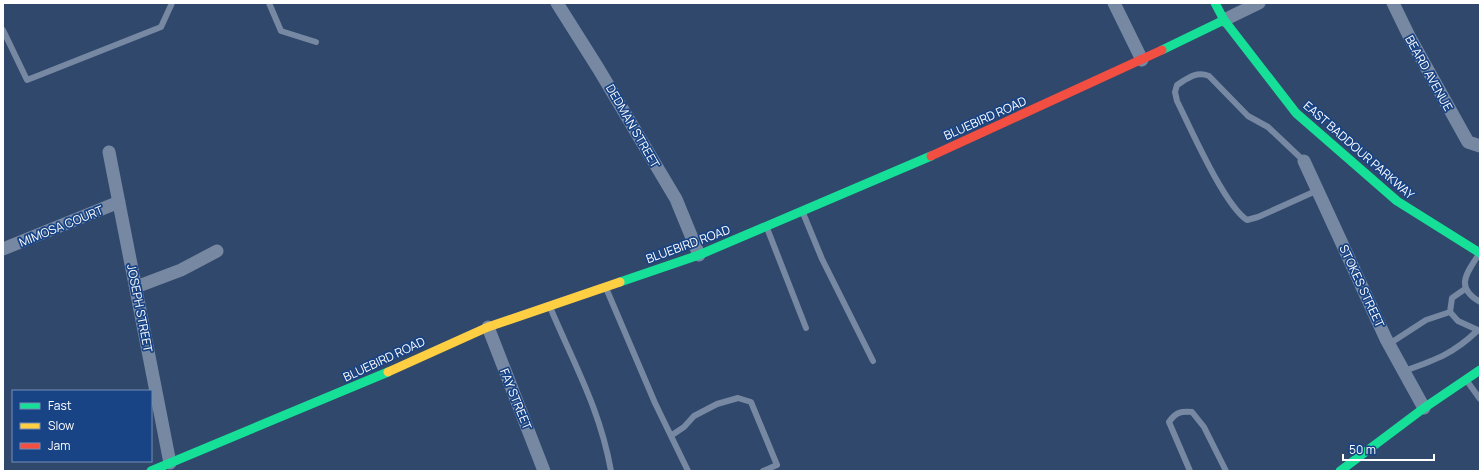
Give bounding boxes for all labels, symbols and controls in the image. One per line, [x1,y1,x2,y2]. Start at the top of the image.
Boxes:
street label: BEARD AVENUE [1401,32,1457,114]
street label: DEDMAN STREET [602,81,664,172]
street label: BLUEBIRD ROAD [941,92,1029,144]
street label: EAST BADDOUR PARKWAY [1300,97,1418,203]
street label: MIMOSA COURT [16,201,106,251]
street label: BLUEBIRD ROAD [643,221,733,267]
street label: STOKES STREET [1335,242,1389,331]
street label: JOSEPH STREET [123,263,157,354]
street label: BLUEBIRD ROAD [340,333,428,385]
street label: FAY STREET [496,366,536,433]
legend [12,390,152,462]
text: Fast [48,397,72,414]
text: Slow [48,417,74,434]
scale bar [1343,436,1434,462]
text: Jam [48,437,70,454]
text: 50 m [1349,441,1376,458]

